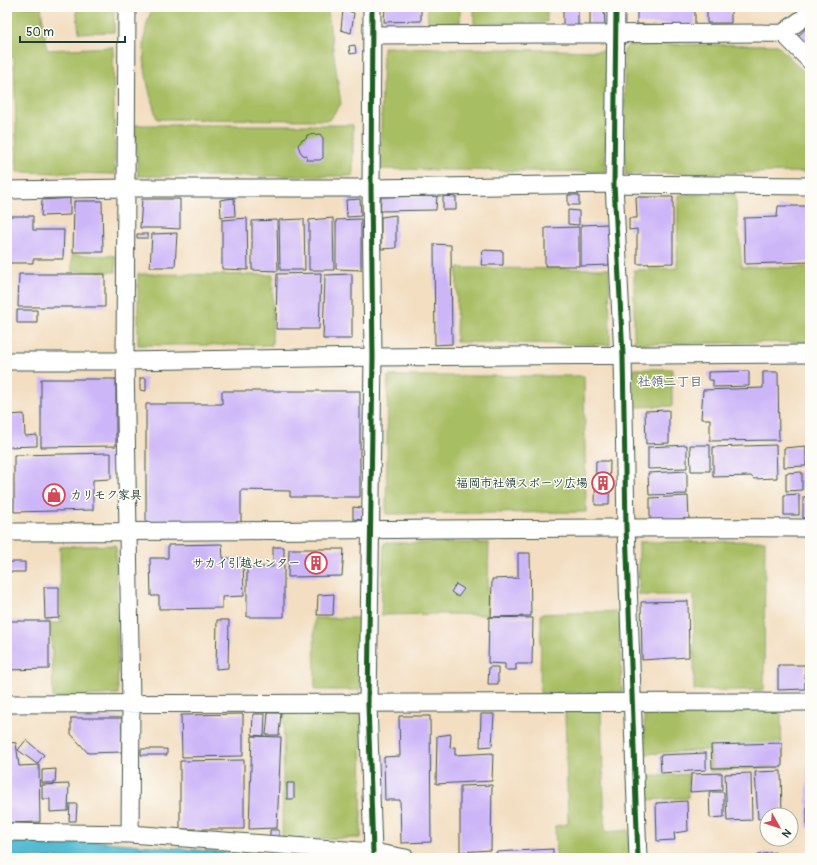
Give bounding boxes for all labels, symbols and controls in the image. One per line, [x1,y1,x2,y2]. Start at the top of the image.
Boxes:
scale bar [20,18,125,44]
text: 50 m [26,25,54,40]
district label: 社領二丁目 [637,374,703,390]
building icon: 福岡市社領スポーツ広場 [590,470,616,496]
place label: 福岡市社領スポーツ広場 [456,476,588,491]
shop icon: カリモク家具 [41,482,67,508]
place label: カリモク家具 [70,488,142,503]
building icon: サカイ引越センター [303,550,329,576]
place label: サカイ引越センター [192,556,300,571]
north arrow [759,807,799,847]
text: N [779,826,794,840]

